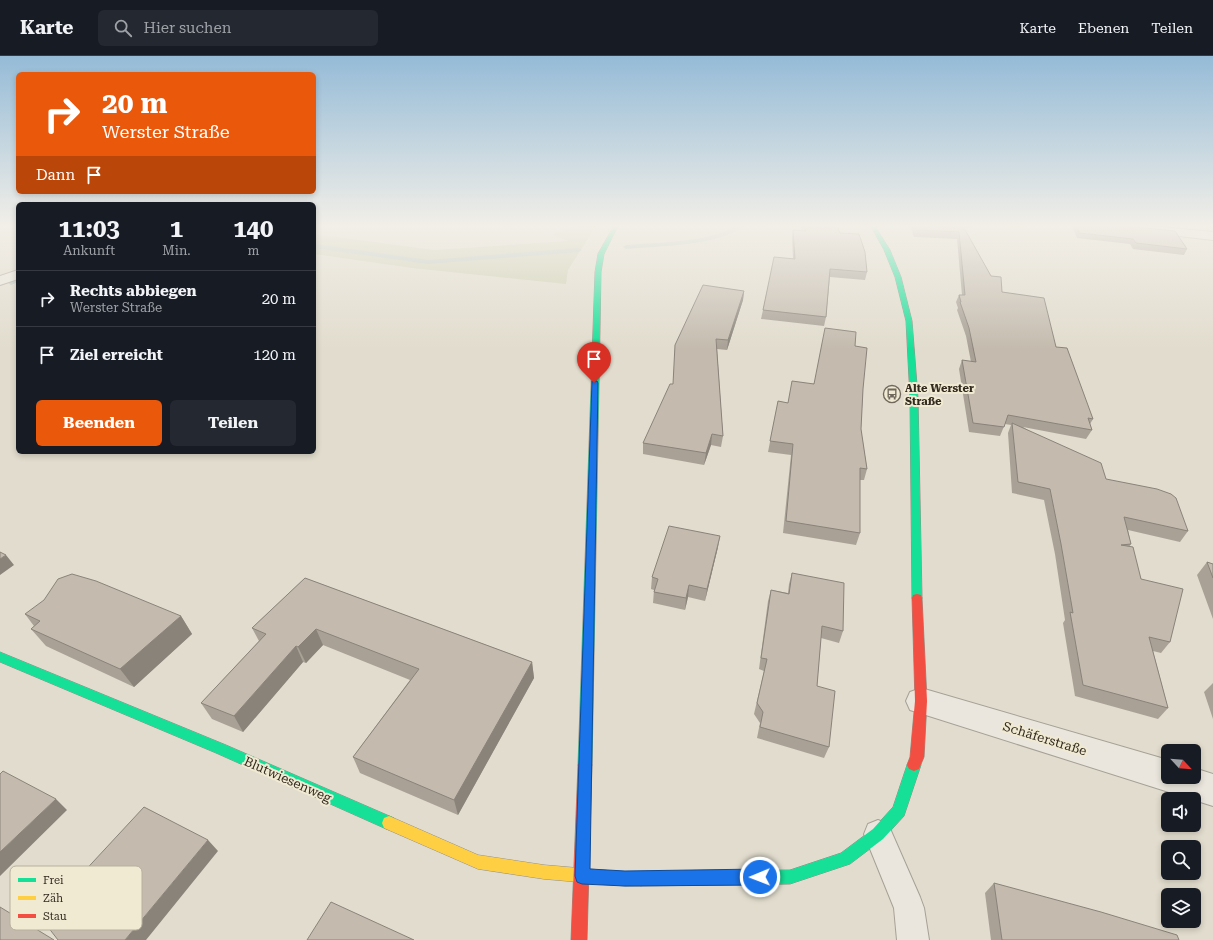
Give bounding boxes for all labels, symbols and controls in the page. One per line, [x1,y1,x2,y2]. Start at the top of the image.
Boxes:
search box [98,10,378,46]
text: Karte [20,16,74,39]
icon: search [112,17,134,39]
text: Hier suchen [144,19,231,37]
text: Karte [1020,20,1056,36]
text: Ebenen [1078,20,1129,36]
text: Teilen [1151,20,1193,36]
text: 20 m [102,87,167,120]
icon: right [36,88,88,140]
text: Werster Straße [102,121,230,142]
icon: arrive [83,164,105,186]
text: Dann [36,166,75,184]
text: 11:03 [59,215,120,243]
text: 1 [170,215,183,243]
text: 140 [233,215,273,243]
text: Ankunft [63,243,115,258]
text: Min. [162,243,191,258]
text: m [247,243,259,258]
text: Rechts abbiegen [70,282,197,300]
icon: right [36,288,58,310]
text: 20 m [262,290,296,308]
text: Werster Straße [70,300,162,315]
pin [577,342,611,383]
icon: arrive [36,344,58,366]
text: Ziel erreicht [70,346,163,364]
text: 120 m [253,346,296,364]
icon: arrive [583,348,605,370]
place label: Alte Werster Straße [905,382,974,408]
bus stop icon: Alte Werster Straße [882,384,902,404]
button: Beenden [36,400,162,446]
button: Teilen [170,400,296,446]
street label: Schäferstraße [1001,719,1089,758]
north arrow [1161,744,1201,784]
map controls [1161,744,1201,928]
street label: Blutwiesenweg [242,753,334,806]
button: sound [1161,792,1201,832]
button: search [1161,840,1201,880]
position arrow [739,856,781,898]
legend [10,866,142,930]
text: Frei [43,874,64,887]
button: layers [1161,888,1201,928]
text: Zäh [43,892,63,905]
text: Stau [43,910,67,923]

